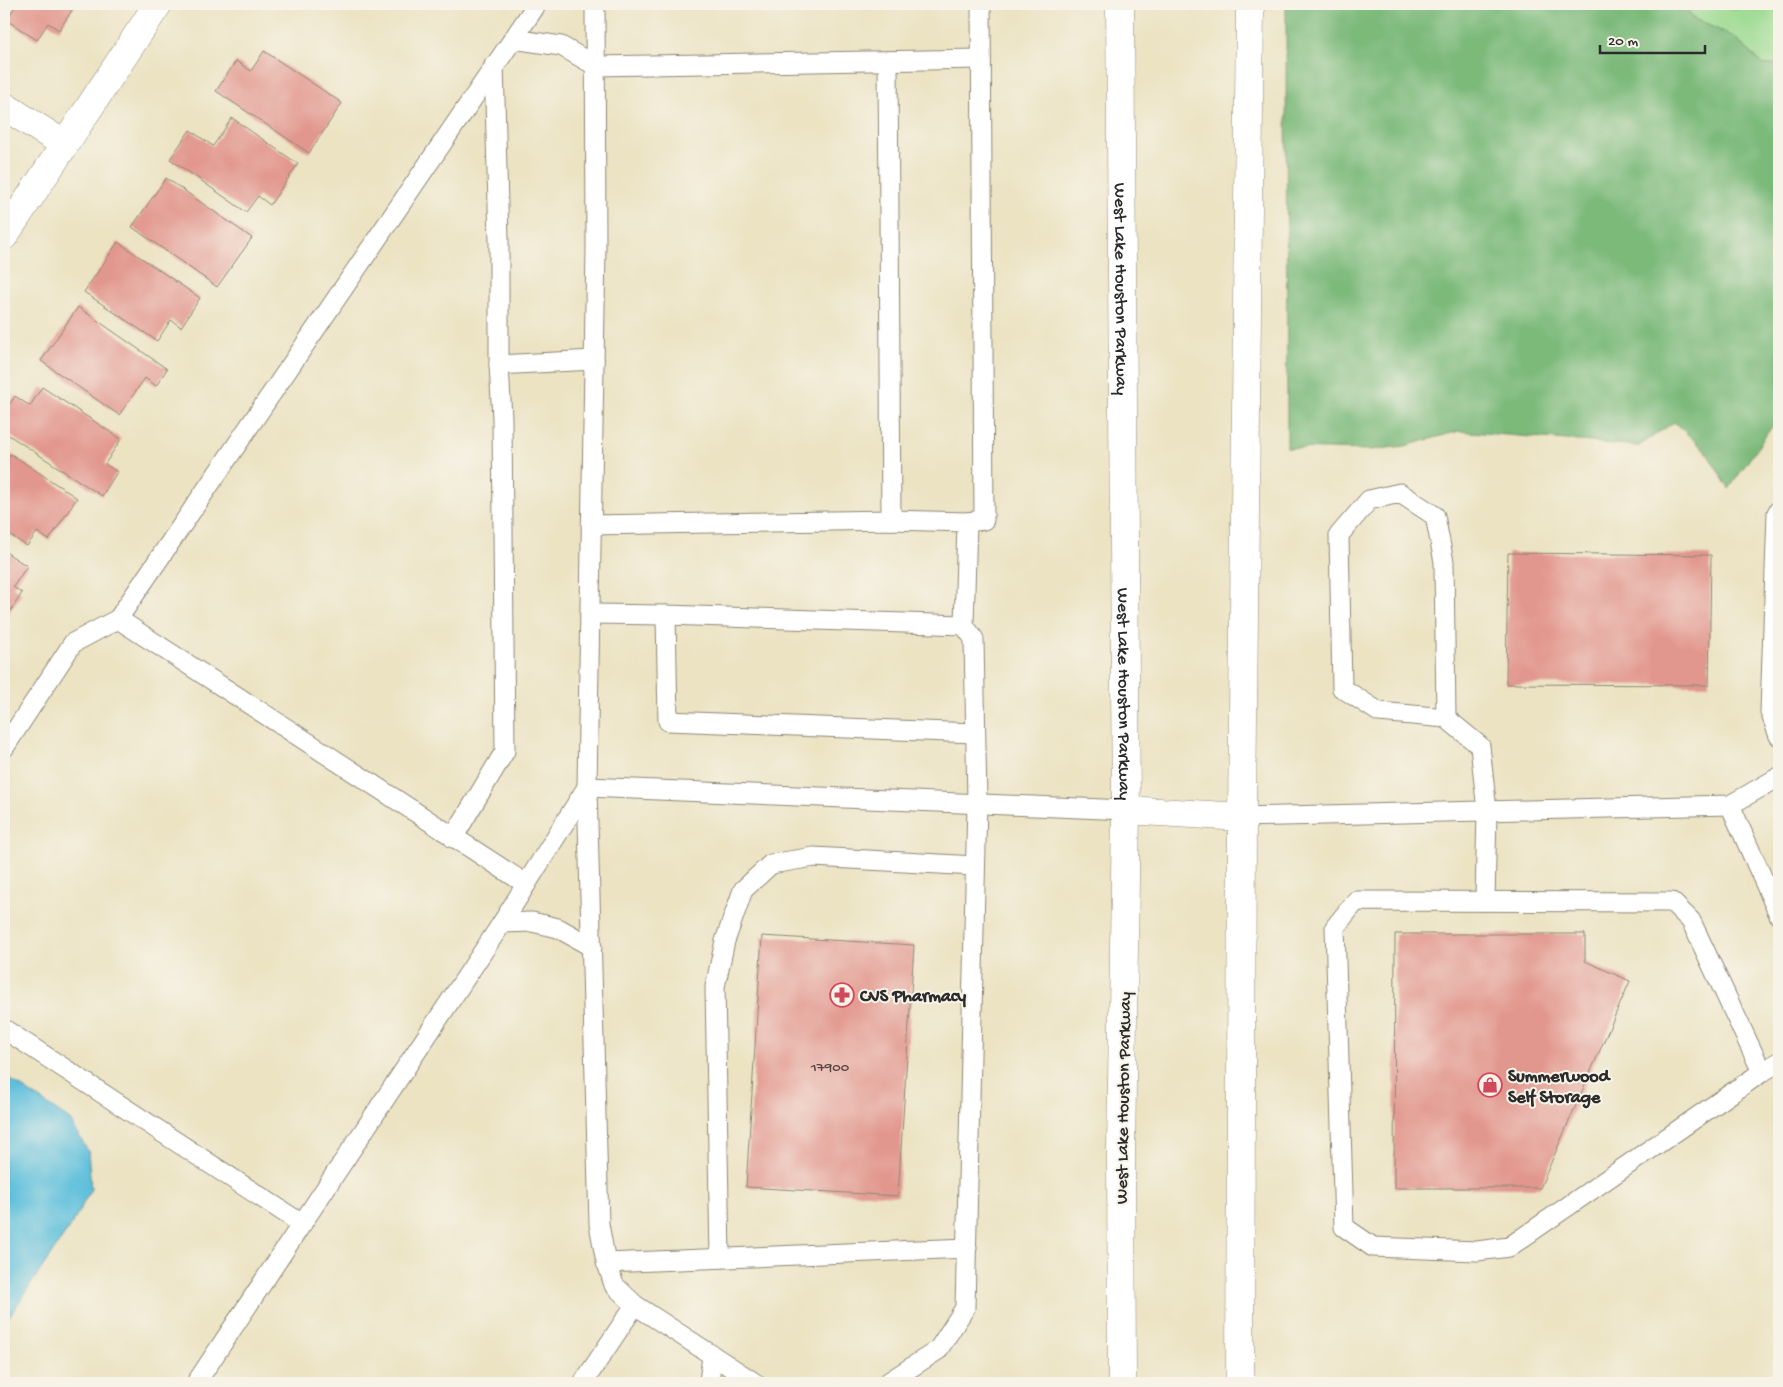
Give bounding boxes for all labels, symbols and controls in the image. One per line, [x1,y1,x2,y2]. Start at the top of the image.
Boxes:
scale bar [1600,22,1706,54]
text: 20 m [1608,33,1638,51]
street label: West Lake Houston Parkway [1108,183,1131,395]
street label: West Lake Houston Parkway [1111,588,1134,800]
pharmacy icon: CVS Pharmacy [829,982,855,1008]
place label: CVS Pharmacy [859,987,966,1008]
street label: West Lake Houston Parkway [1112,992,1137,1204]
house number: 17900 [810,1059,850,1077]
place label: Summerwood Self Storage [1508,1067,1612,1109]
shop icon: Summerwood Self Storage [1477,1072,1503,1098]

